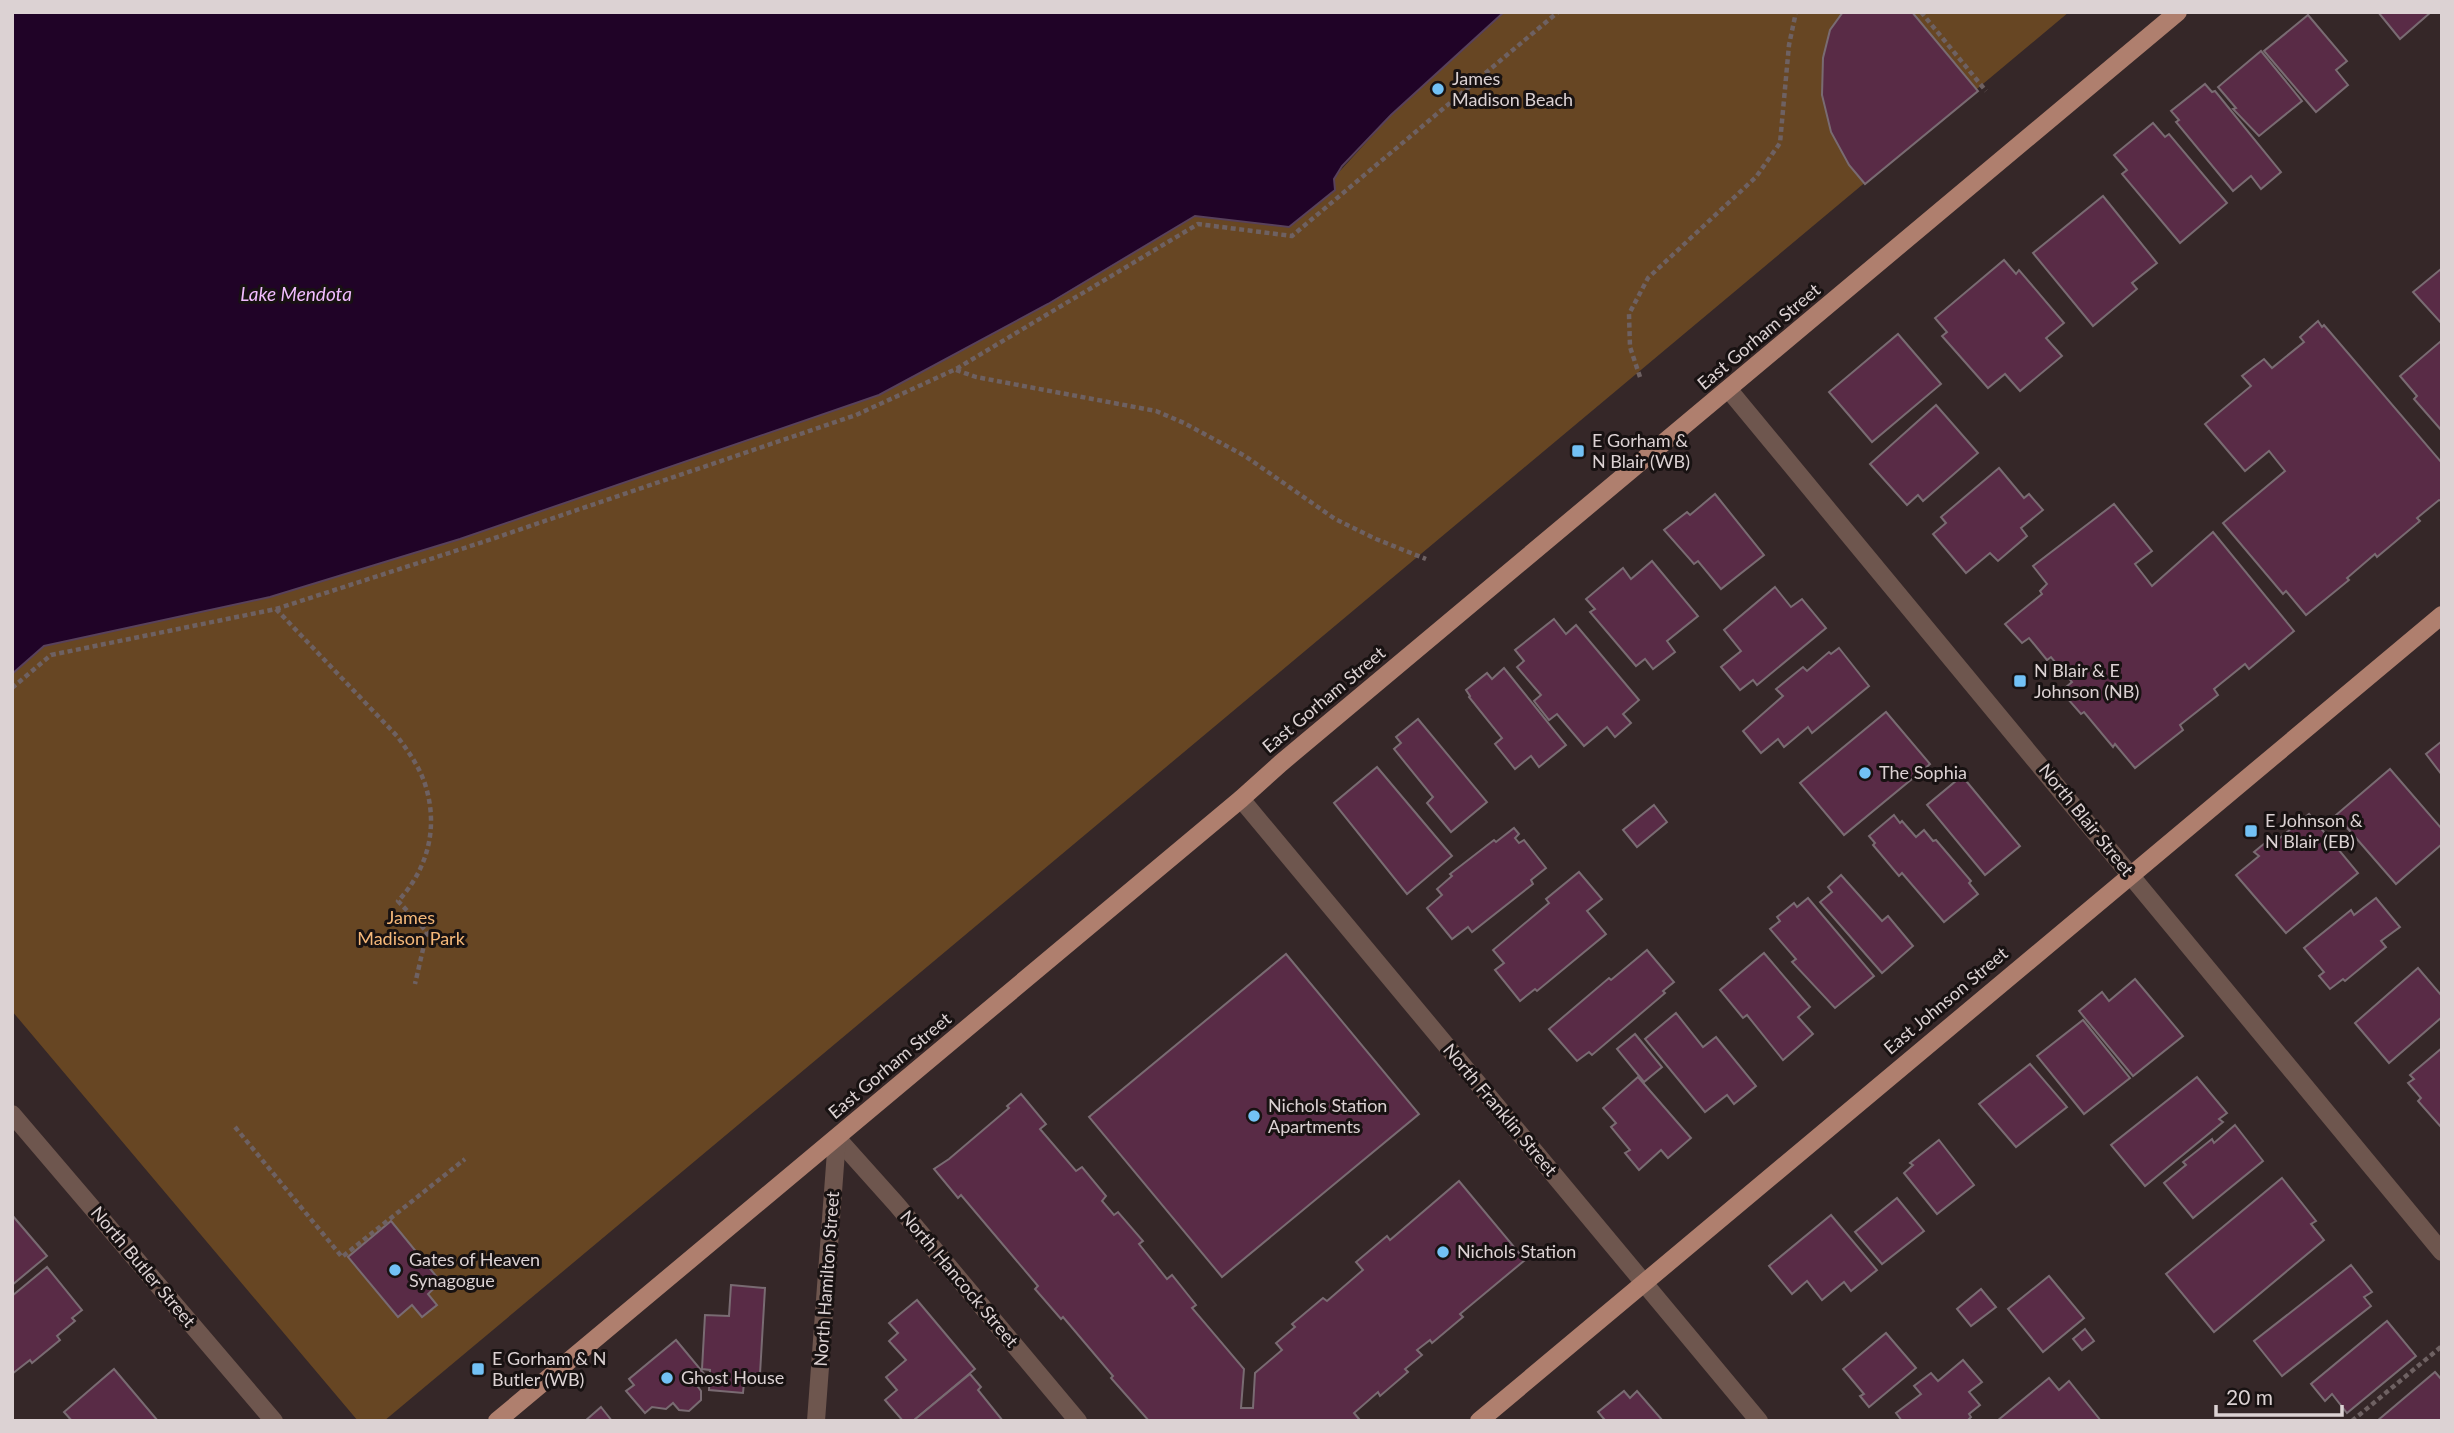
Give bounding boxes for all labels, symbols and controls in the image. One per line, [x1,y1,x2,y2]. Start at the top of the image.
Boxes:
place label: James Madison Beach [1452,67,1573,110]
marker: James Madison Beach [1430,81,1446,97]
street label: East Gorham Street [1692,278,1825,394]
water label: Lake Mendota [240,282,352,305]
place label: E Gorham & N Blair (WB) [1592,429,1690,472]
marker: E Gorham & N Blair (WB) [1570,443,1586,459]
street label: East Gorham Street [1257,641,1390,757]
place label: N Blair & E Johnson (NB) [2034,659,2139,702]
marker: N Blair & E Johnson (NB) [2012,673,2028,689]
street label: North Blair Street [2035,759,2139,881]
place label: The Sophia [1879,761,1967,783]
marker: The Sophia [1857,765,1873,781]
place label: E Johnson & N Blair (EB) [2265,809,2363,852]
marker: E Johnson & N Blair (EB) [2243,823,2259,839]
park label: James Madison Park [357,906,466,949]
street label: East Johnson Street [1879,942,2012,1059]
street label: East Gorham Street [823,1007,956,1123]
street label: North Franklin Street [1439,1039,1563,1180]
place label: Nichols Station Apartments [1268,1094,1387,1137]
marker: Nichols Station Apartments [1246,1108,1262,1124]
street label: North Hamilton Street [809,1190,843,1367]
street label: North Butler Street [87,1201,201,1332]
street label: North Hancock Street [896,1205,1024,1352]
place label: Nichols Station [1457,1240,1576,1262]
marker: Nichols Station [1435,1244,1451,1260]
place label: Gates of Heaven Synagogue [409,1248,540,1291]
marker: Gates of Heaven Synagogue [387,1262,403,1278]
place label: E Gorham & N Butler (WB) [492,1347,606,1390]
marker: E Gorham & N Butler (WB) [470,1361,486,1377]
place label: Ghost House [681,1366,784,1388]
marker: Ghost House [659,1370,675,1386]
scale bar [2216,1374,2342,1418]
text: 20 m [2226,1384,2273,1409]

